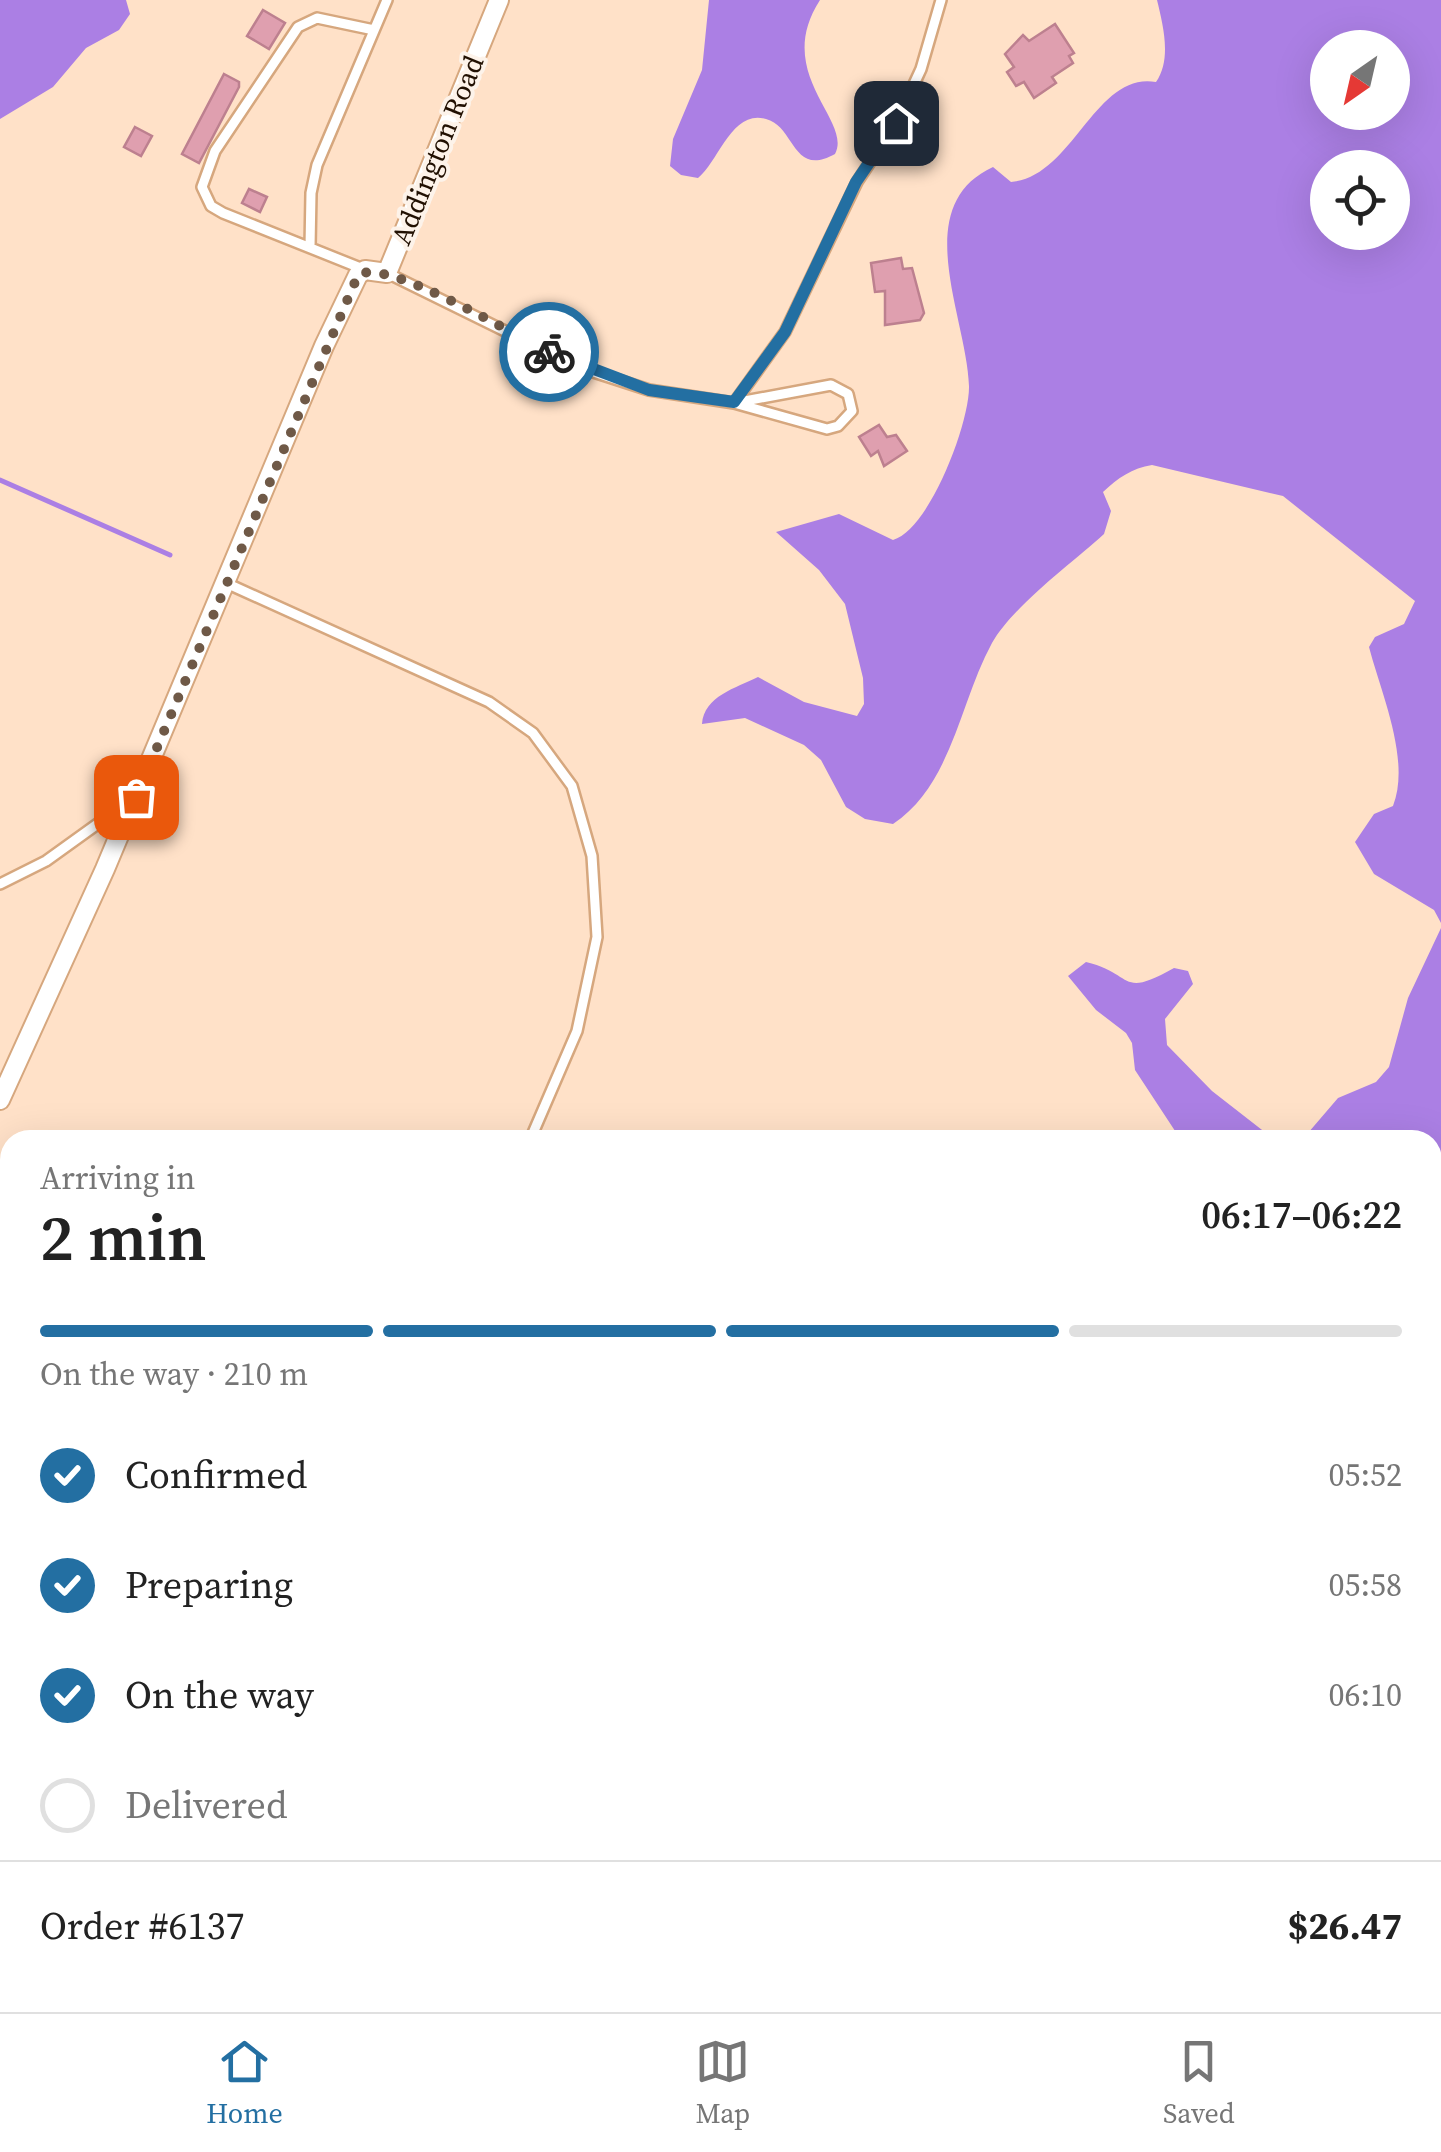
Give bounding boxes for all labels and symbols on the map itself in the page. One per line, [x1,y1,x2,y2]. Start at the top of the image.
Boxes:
north arrow [1310,30,1410,130]
street label: Addington Road [382,50,492,250]
pin [854,81,939,166]
courier [499,302,599,402]
pin [94,755,179,840]

